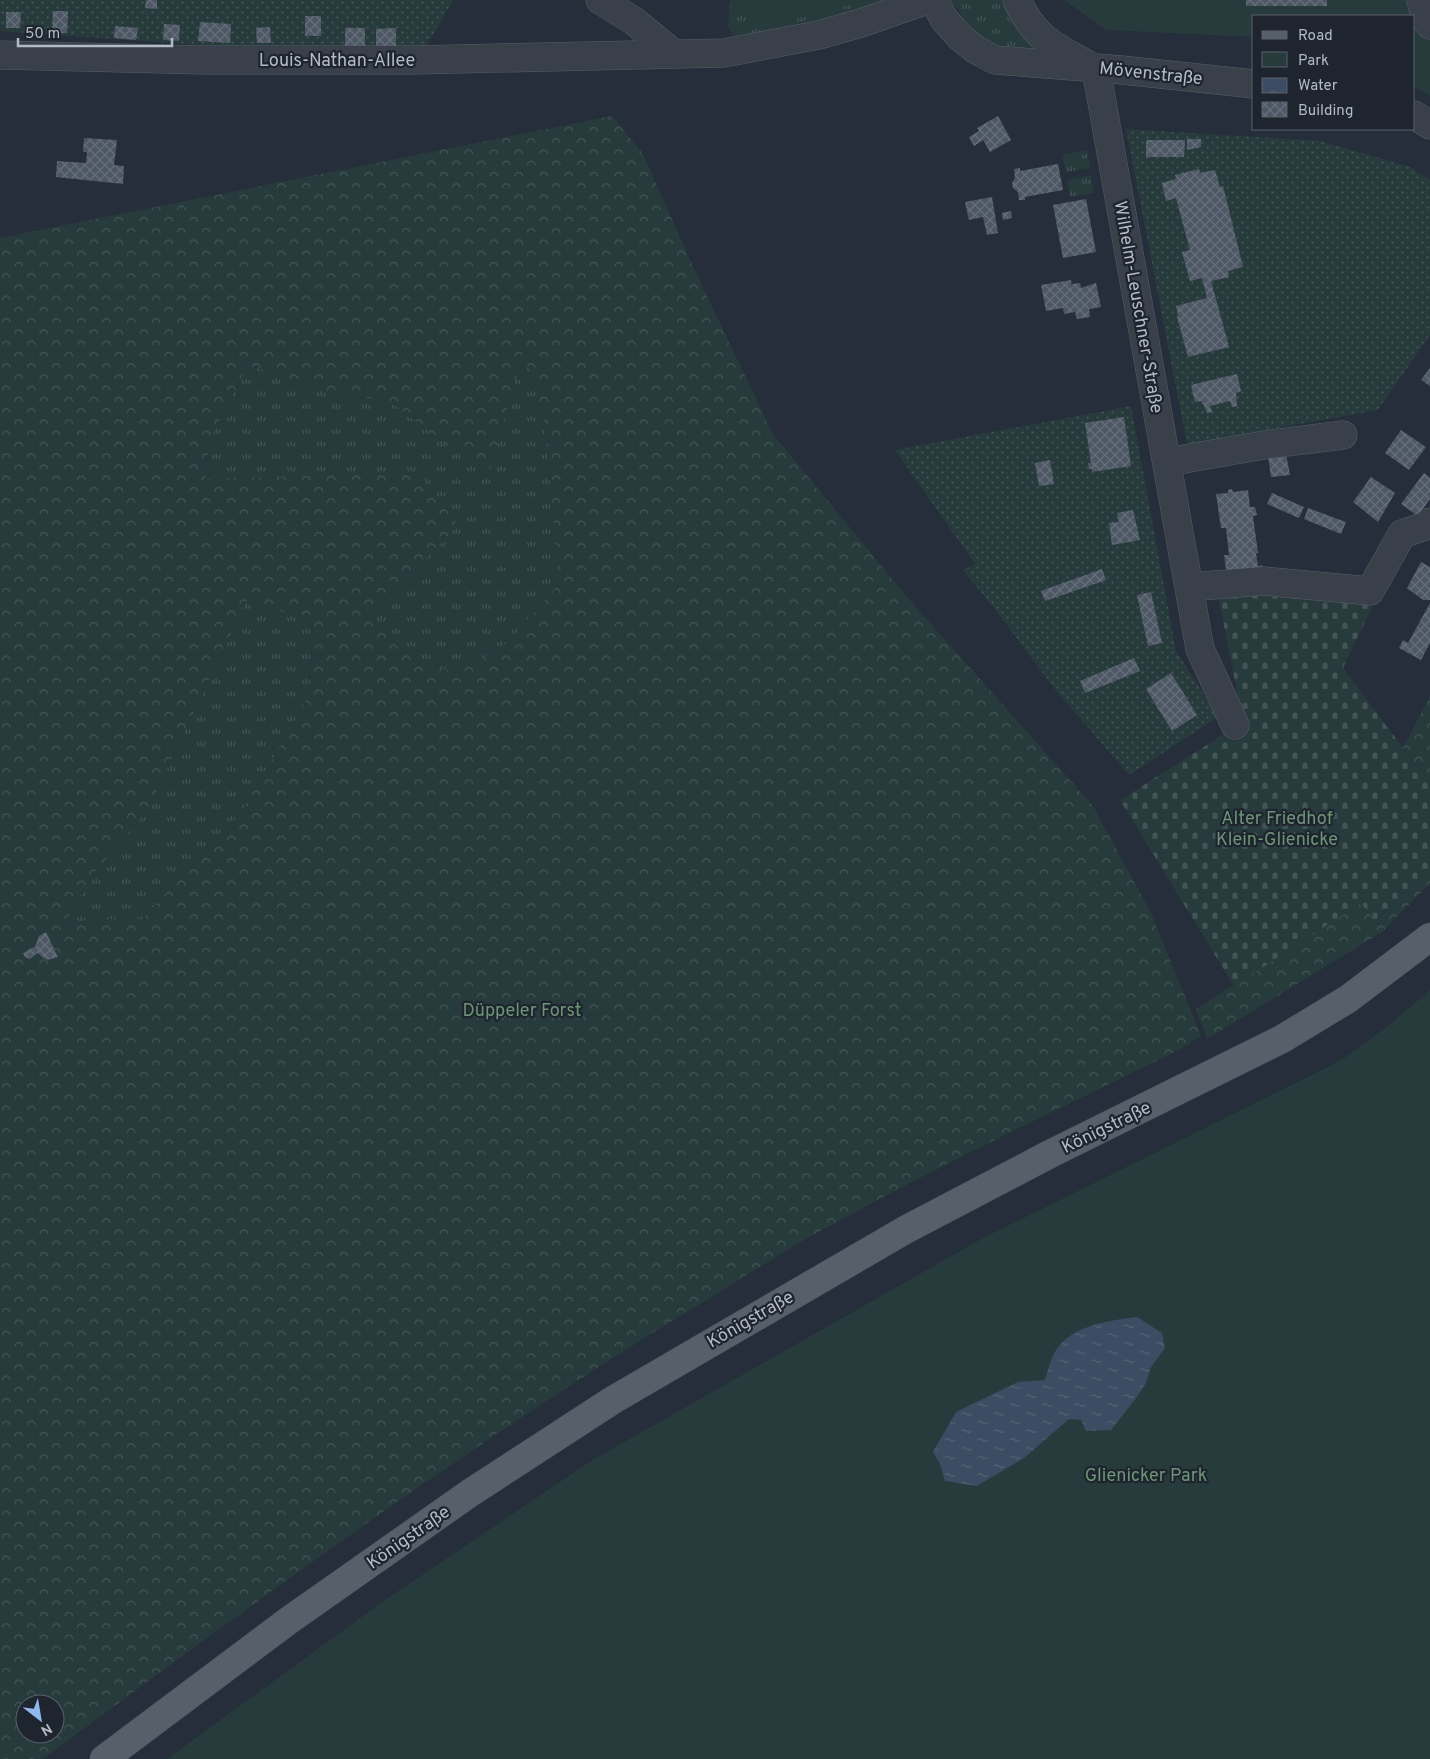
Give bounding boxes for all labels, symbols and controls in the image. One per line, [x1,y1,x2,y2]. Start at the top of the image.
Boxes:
scale bar [18,15,171,47]
legend [1252,15,1415,130]
text: 50 m [25,25,60,44]
text: Road [1298,27,1333,46]
street label: Louis-Nathan-Allee [259,50,415,73]
text: Park [1298,52,1329,71]
street label: Mövenstraße [1098,58,1204,91]
text: Water [1298,77,1338,96]
text: Building [1298,102,1353,121]
street label: Wilhelm-Leuschner-Straße [1108,199,1168,415]
park label: Alter Friedhof Klein-Glienicke [1216,808,1338,852]
park label: Düppeler Forst [463,1000,581,1023]
street label: Königstraße [1058,1097,1155,1160]
street label: Königstraße [703,1286,798,1354]
park label: Glienicker Park [1085,1465,1207,1488]
street label: Königstraße [363,1501,455,1575]
north arrow [15,1694,65,1744]
text: N [37,1719,55,1739]

